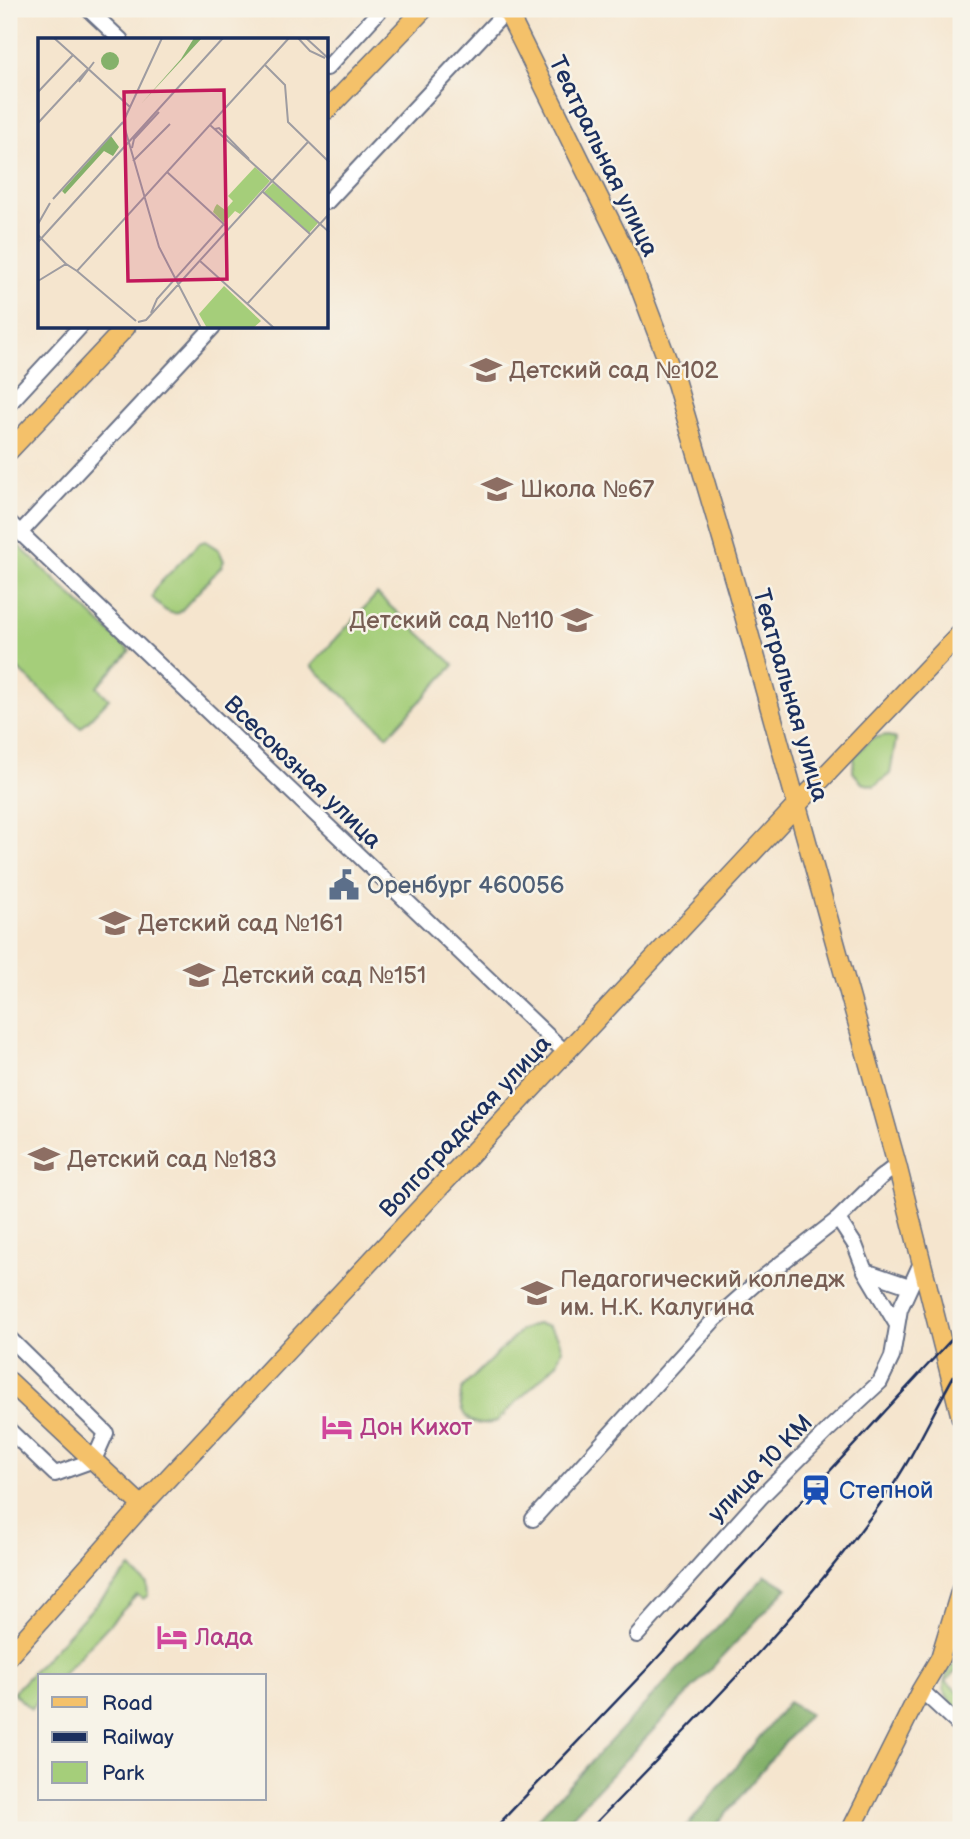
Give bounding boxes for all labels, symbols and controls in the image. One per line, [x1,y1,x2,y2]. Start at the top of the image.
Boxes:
inset map [38,38,329,329]
street label: Театральная улица [542,51,665,261]
school or university icon: Детский сад №102 [469,353,503,387]
place label: Детский сад №102 [509,356,719,385]
school or university icon: Школа №67 [480,472,514,506]
place label: Школа №67 [520,475,655,504]
street label: Театральная улица [746,585,835,805]
school or university icon: Детский сад №110 [560,603,594,637]
place label: Детский сад №110 [349,606,554,635]
street label: Всесоюзная улица [218,690,387,855]
public building icon: Оренбург 460056 [327,868,361,902]
place label: Оренбург 460056 [367,871,564,900]
school or university icon: Детский сад №161 [98,906,132,940]
place label: Детский сад №161 [138,909,343,938]
school or university icon: Детский сад №151 [182,958,216,992]
place label: Детский сад №151 [222,961,426,990]
street label: Волгоградская улица [373,1029,557,1224]
school or university icon: Детский сад №183 [27,1142,61,1176]
place label: Детский сад №183 [67,1145,277,1174]
place label: Педагогический колледж им. Н.К. Калугина [560,1265,845,1322]
school or university icon: Педагогический колледж им. Н.К. Калугина [520,1276,554,1310]
street label: улица 10 КМ [702,1409,819,1528]
hotel icon: Дон Кихот [320,1410,354,1444]
place label: Дон Кихот [360,1413,472,1442]
station icon: Степной [799,1473,833,1507]
place label: Степной [839,1476,934,1505]
hotel icon: Лада [155,1620,189,1654]
place label: Лада [194,1623,253,1652]
legend [38,1674,266,1800]
text: Road [102,1691,153,1716]
text: Railway [102,1725,174,1750]
text: Park [102,1761,145,1786]

